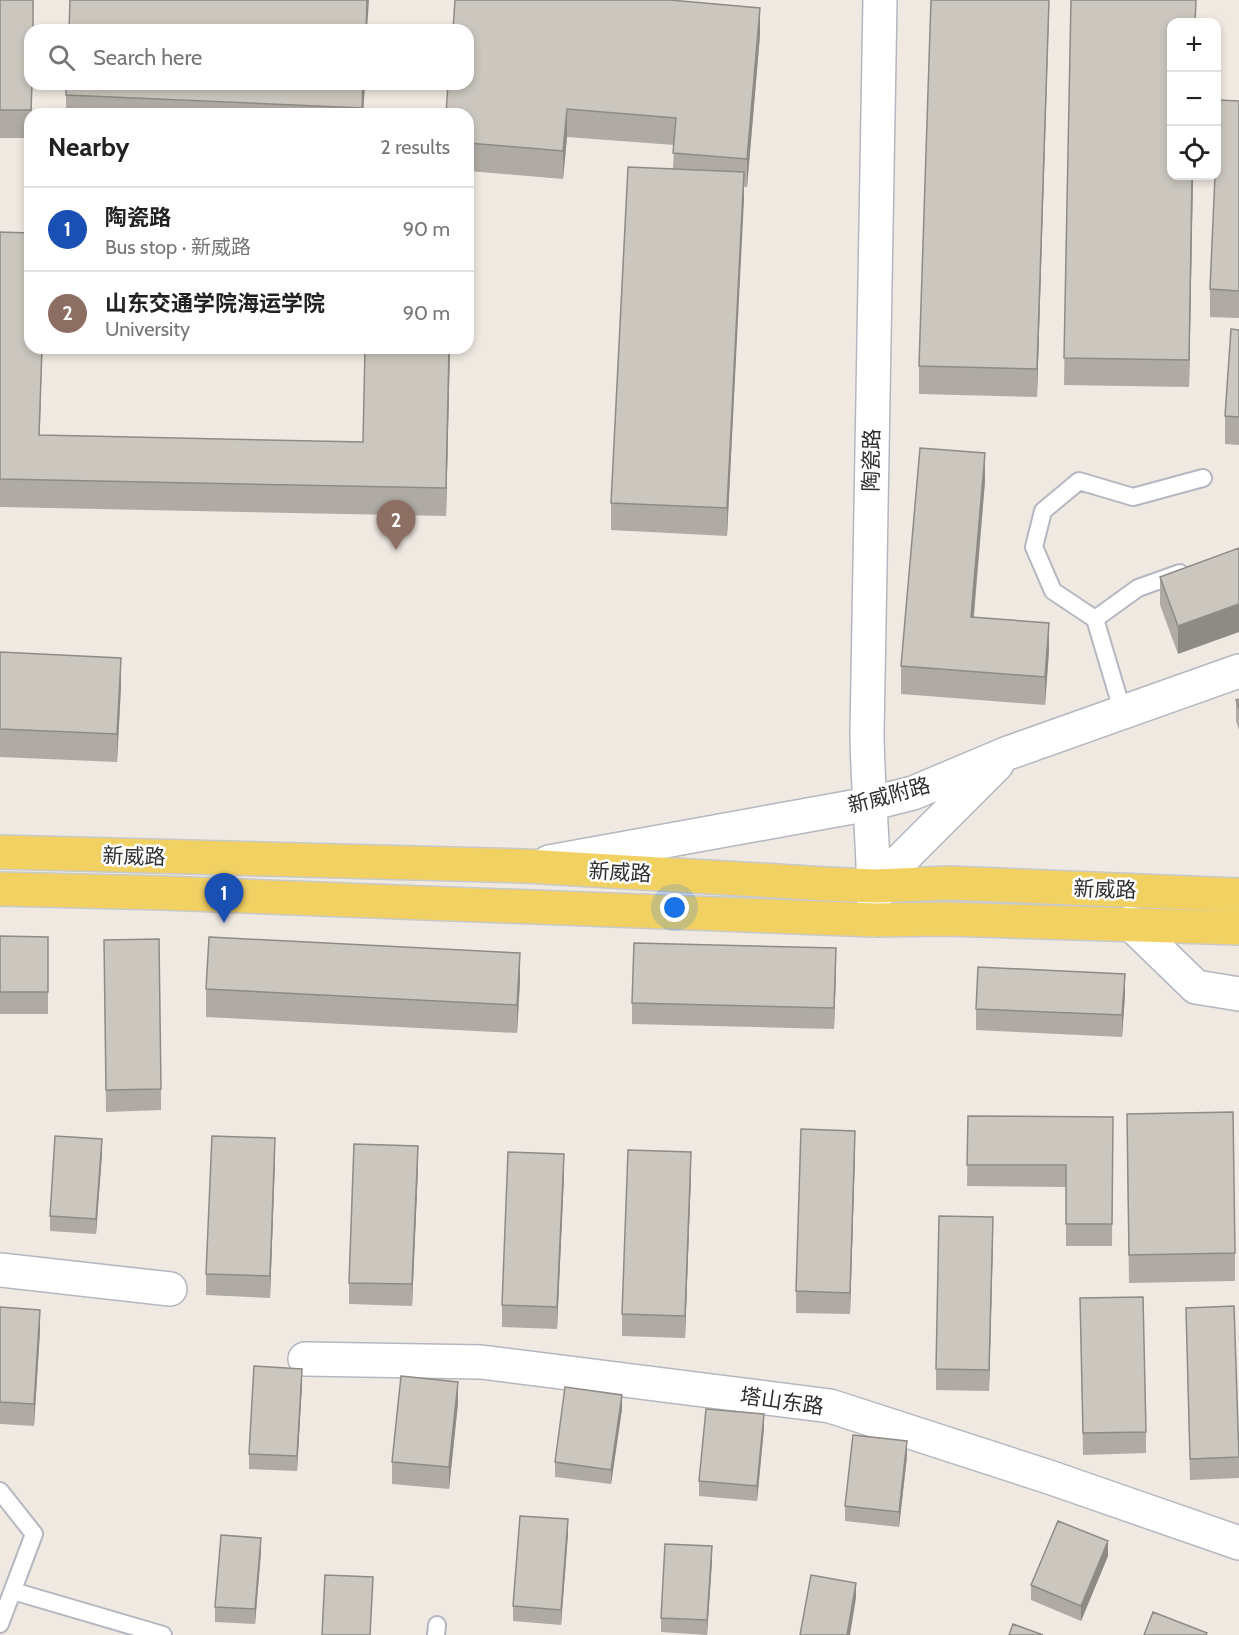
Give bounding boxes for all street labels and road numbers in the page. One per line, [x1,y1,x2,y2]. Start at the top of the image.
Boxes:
street label: 陶瓷路 [858,428,884,492]
street label: 新威附路 [845,772,933,818]
street label: 新威路 [102,842,166,870]
street label: 新威路 [588,858,652,886]
street label: 新威路 [1073,875,1137,903]
street label: 塔山东路 [739,1383,825,1419]

